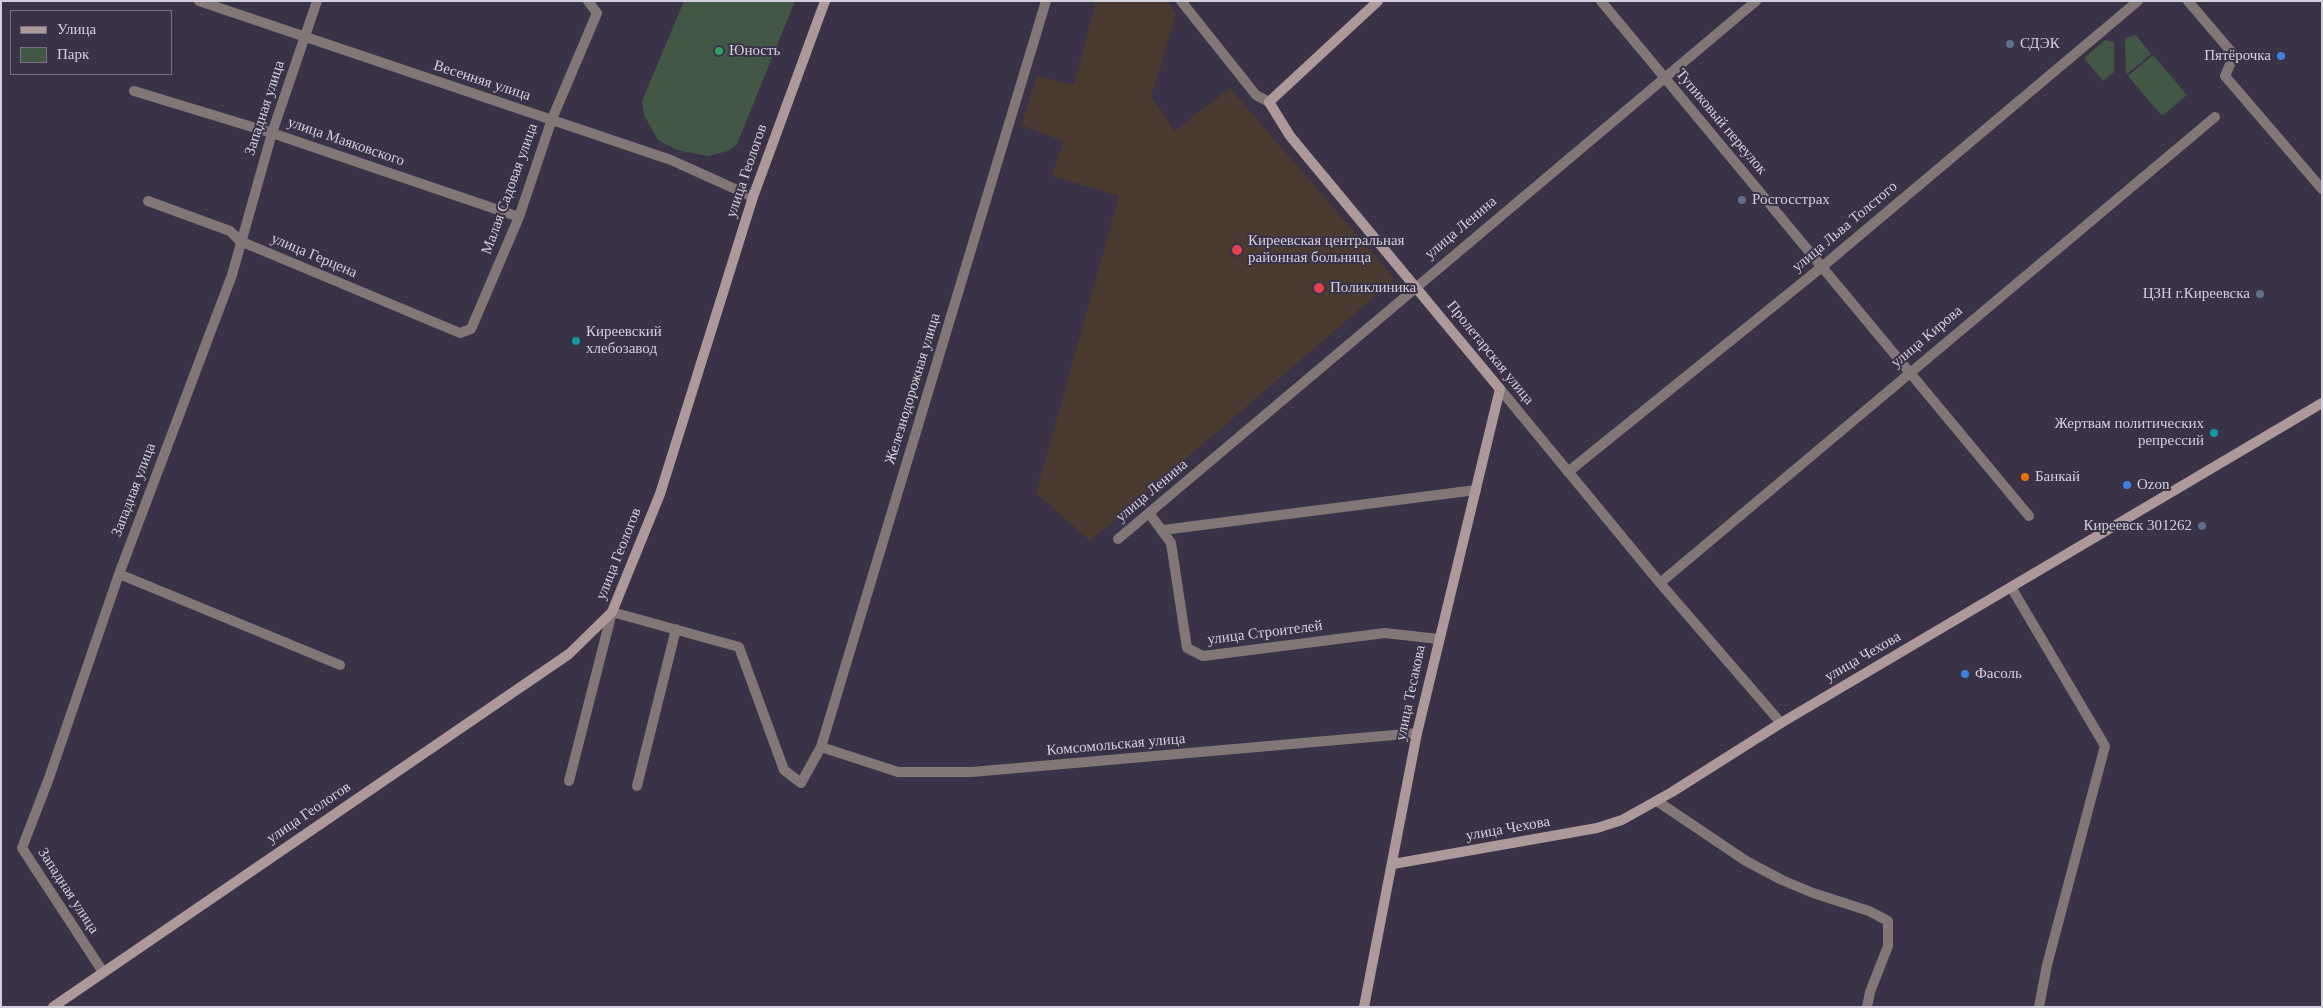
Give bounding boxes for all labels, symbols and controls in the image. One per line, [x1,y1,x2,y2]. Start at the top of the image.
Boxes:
legend [10,10,172,75]
text: Улица [57,21,96,37]
place label: СДЭК [2020,35,2060,53]
marker: СДЭК [2004,38,2016,50]
place label: Юность [729,42,780,60]
marker: Юность [713,45,725,57]
text: Парк [57,46,89,62]
place label: Пятёрочка [2204,47,2271,65]
marker: Пятёрочка [2275,50,2287,62]
street label: Весенняя улица [431,57,533,105]
street label: Западная улица [241,58,289,158]
street label: Тупиковый переулок [1672,65,1770,179]
street label: улица Маяковского [285,114,407,170]
street label: Малая Садовая улица [478,121,542,257]
street label: улица Геологов [723,122,771,220]
street label: улица Льва Толстого [1789,178,1901,276]
place label: Росгосстрах [1752,191,1830,209]
street label: улица Ленина [1421,193,1501,263]
marker: Росгосстрах [1736,194,1748,206]
street label: улица Герцена [268,230,360,282]
place label: Киреевская центральная районная больница [1248,232,1405,267]
marker: Киреевская центральная районная больница [1230,243,1244,257]
place label: Поликлиника [1330,279,1416,297]
marker: Поликлиника [1312,281,1326,295]
place label: ЦЗН г.Киреевска [2143,285,2250,303]
marker: ЦЗН г.Киреевска [2254,288,2266,300]
street label: Пролетарская улица [1442,297,1538,409]
street label: улица Кирова [1888,302,1966,372]
street label: Железнодорожная улица [881,311,945,467]
place label: Киреевский хлебозавод [586,323,662,358]
marker: Киреевский хлебозавод [570,335,582,347]
place label: Жертвам политических репрессий [2055,415,2204,450]
marker: Жертвам политических репрессий [2208,427,2220,439]
street label: Западная улица [108,441,160,539]
street label: улица Ленина [1112,456,1192,526]
place label: Банкай [2035,468,2080,486]
marker: Банкай [2019,471,2031,483]
place label: Ozon [2137,476,2169,494]
marker: Ozon [2121,479,2133,491]
street label: улица Геологов [592,505,646,603]
place label: Киреевск 301262 [2083,517,2192,535]
marker: Киреевск 301262 [2196,520,2208,532]
street label: улица Строителей [1206,617,1324,649]
street label: улица Чехова [1822,628,1904,686]
street label: улица Тесакова [1392,643,1430,743]
place label: Фасоль [1975,665,2022,683]
marker: Фасоль [1959,668,1971,680]
street label: Комсомольская улица [1046,730,1186,760]
street label: улица Геологов [264,778,354,848]
street label: улица Чехова [1465,813,1551,845]
street label: Западная улица [34,845,102,937]

